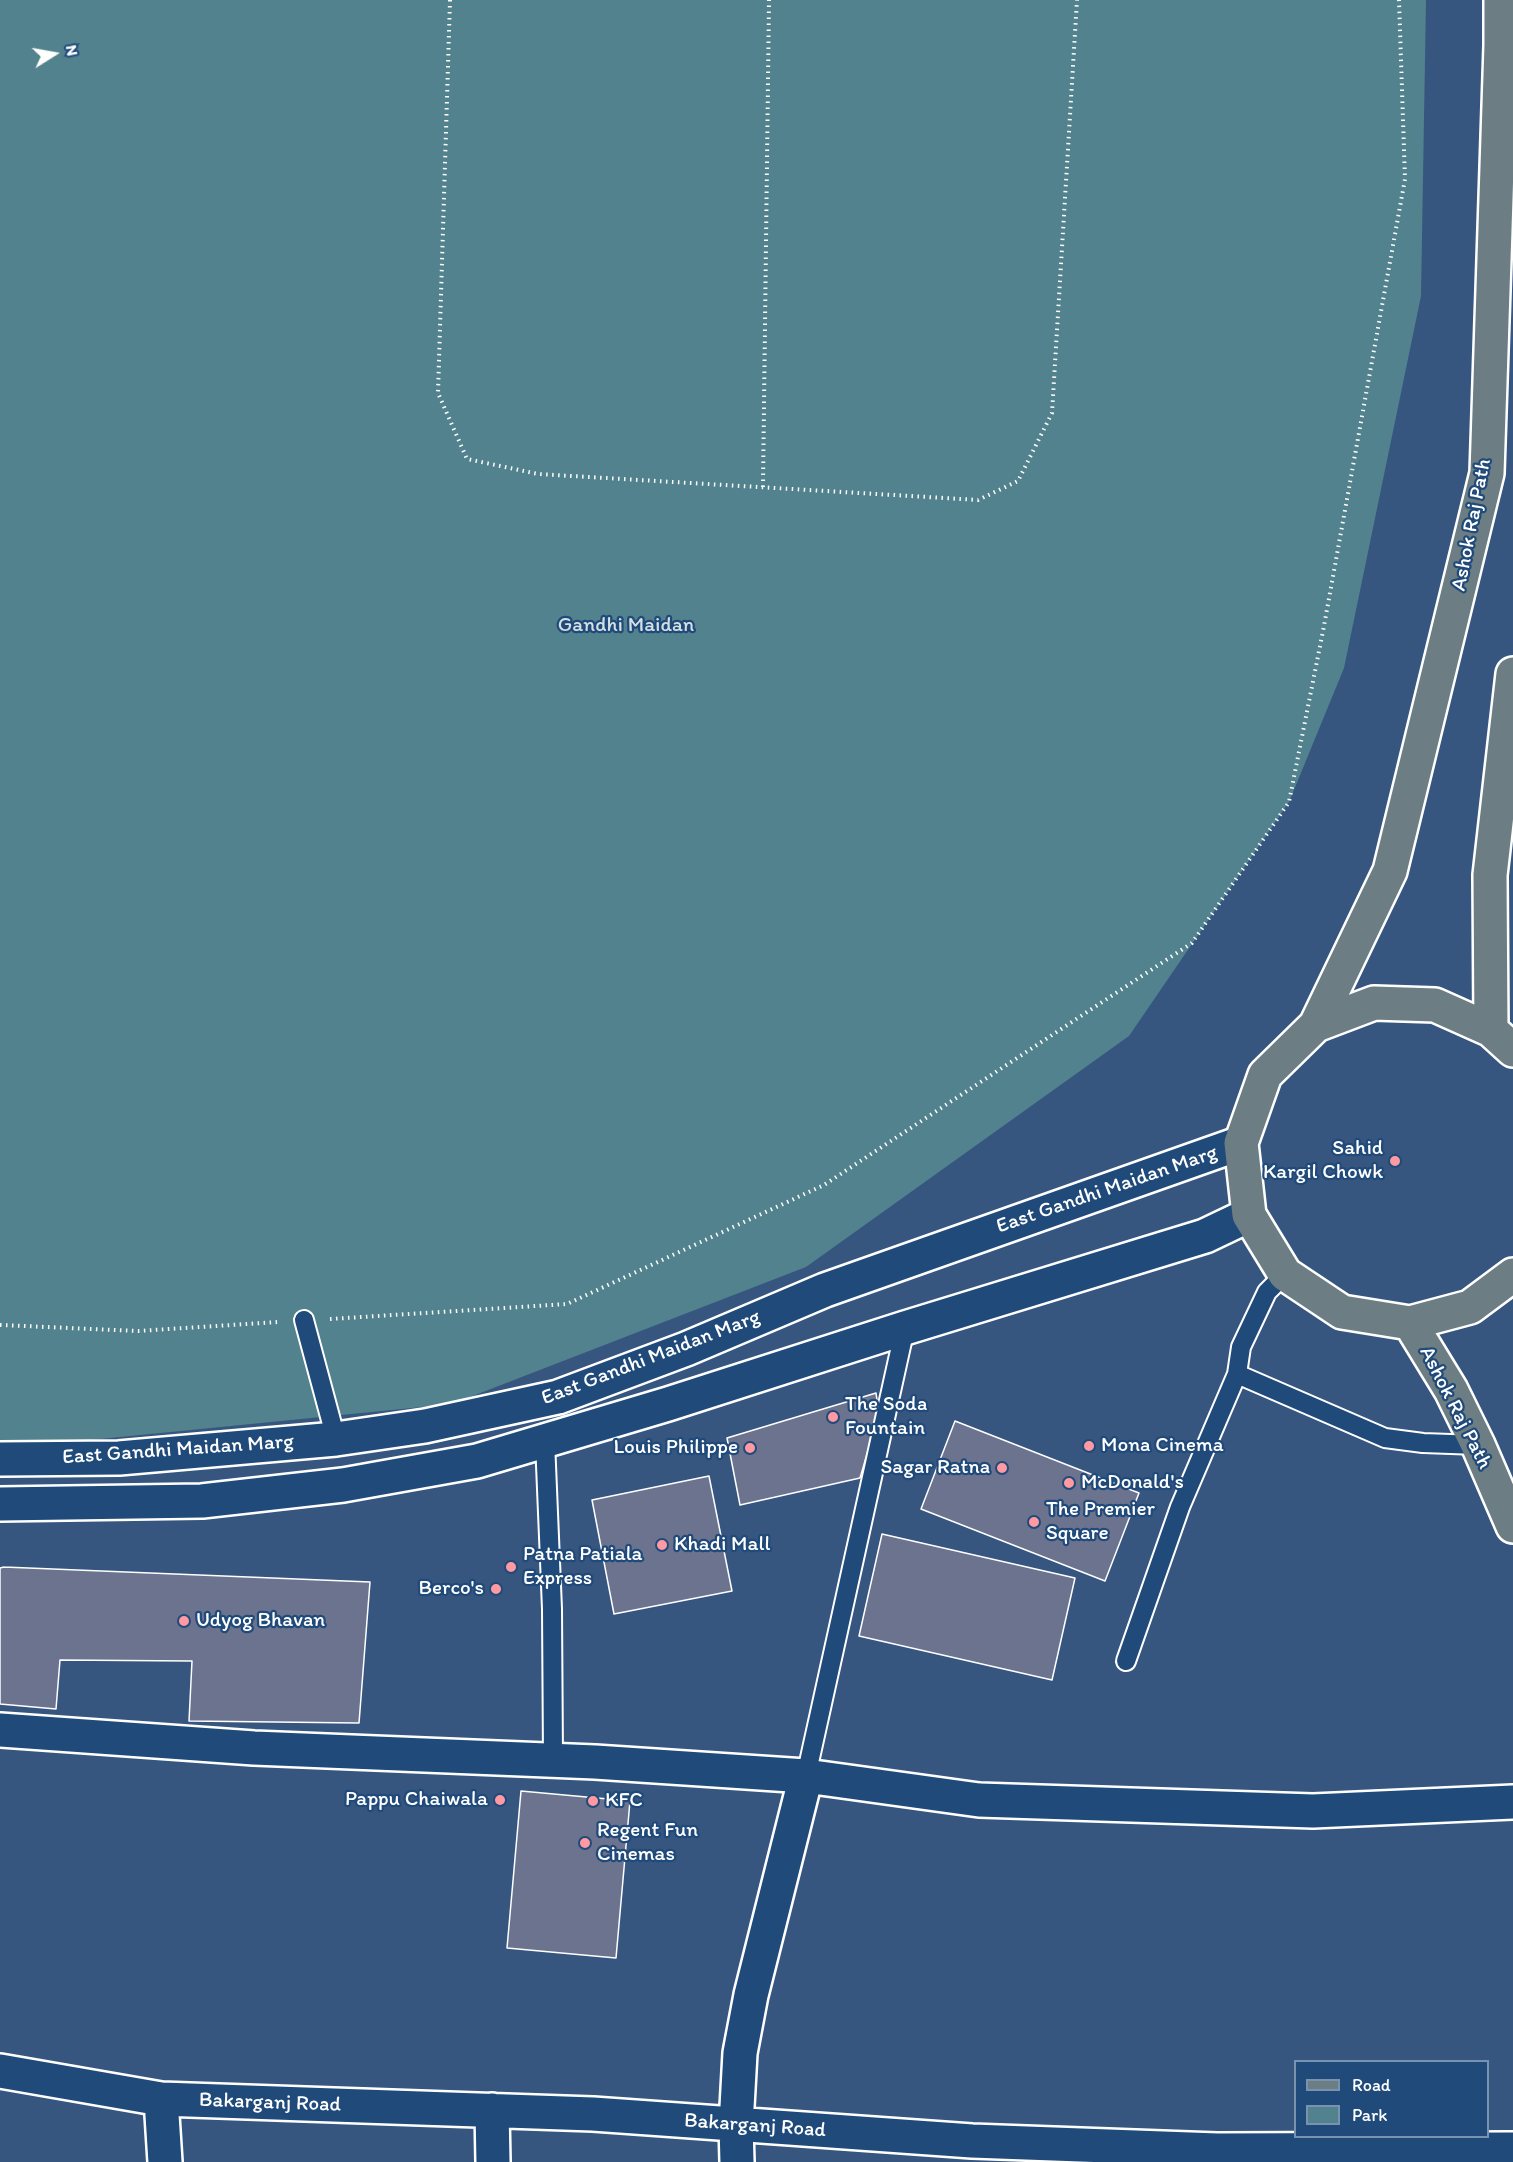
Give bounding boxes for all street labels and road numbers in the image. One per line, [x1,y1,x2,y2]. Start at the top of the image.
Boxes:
street label: Ashok Raj Path [1447,457,1497,593]
street label: East Gandhi Maidan Marg [993,1140,1221,1240]
street label: East Gandhi Maidan Marg [538,1305,764,1411]
street label: Ashok Raj Path [1413,1343,1497,1473]
street label: East Gandhi Maidan Marg [61,1429,295,1471]
street label: Bakarganj Road [198,2088,342,2118]
street label: Bakarganj Road [683,2108,827,2144]

